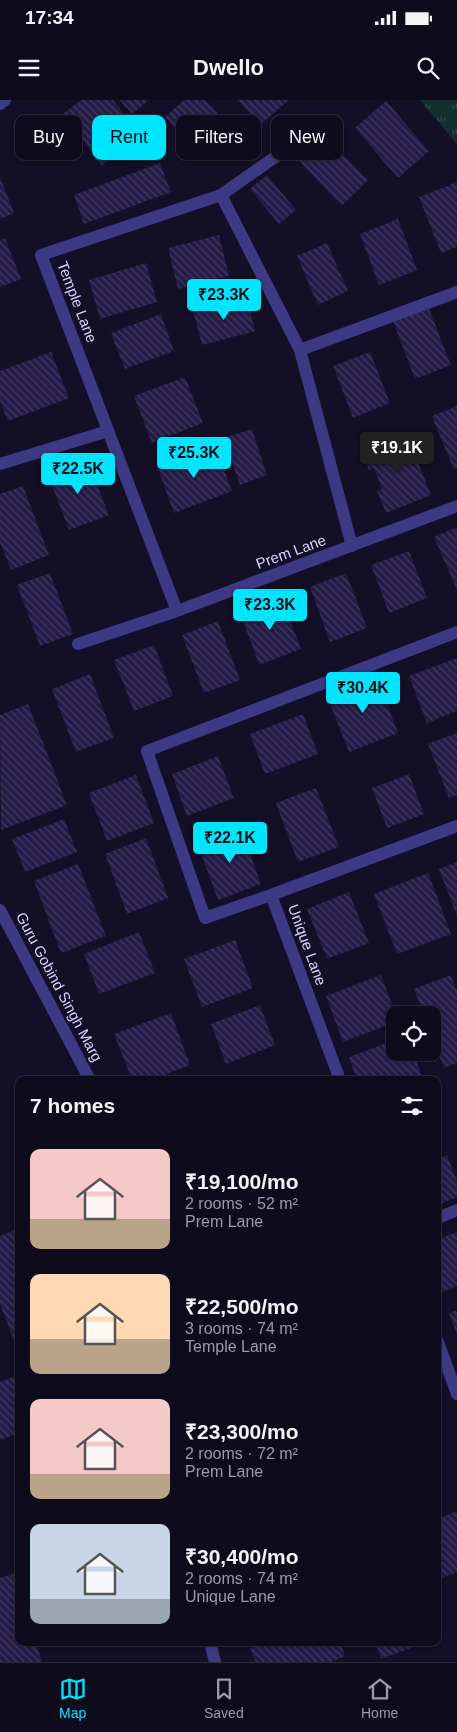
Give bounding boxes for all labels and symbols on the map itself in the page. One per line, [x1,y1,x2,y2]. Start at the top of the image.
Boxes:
street label: Temple Lane [54,259,101,345]
pin: ₹23.3K [183,278,265,321]
pin: ₹19.1K [356,432,438,474]
pin: ₹25.3K [153,436,235,479]
pin: ₹22.5K [37,452,119,495]
street label: Prem Lane [253,531,328,572]
pin: ₹23.3K [229,588,311,631]
pin: ₹30.4K [322,672,404,714]
pin: ₹22.1K [189,822,271,864]
street label: Unique Lane [285,902,330,988]
street label: Guru Gobind Singh Marg [13,909,106,1064]

